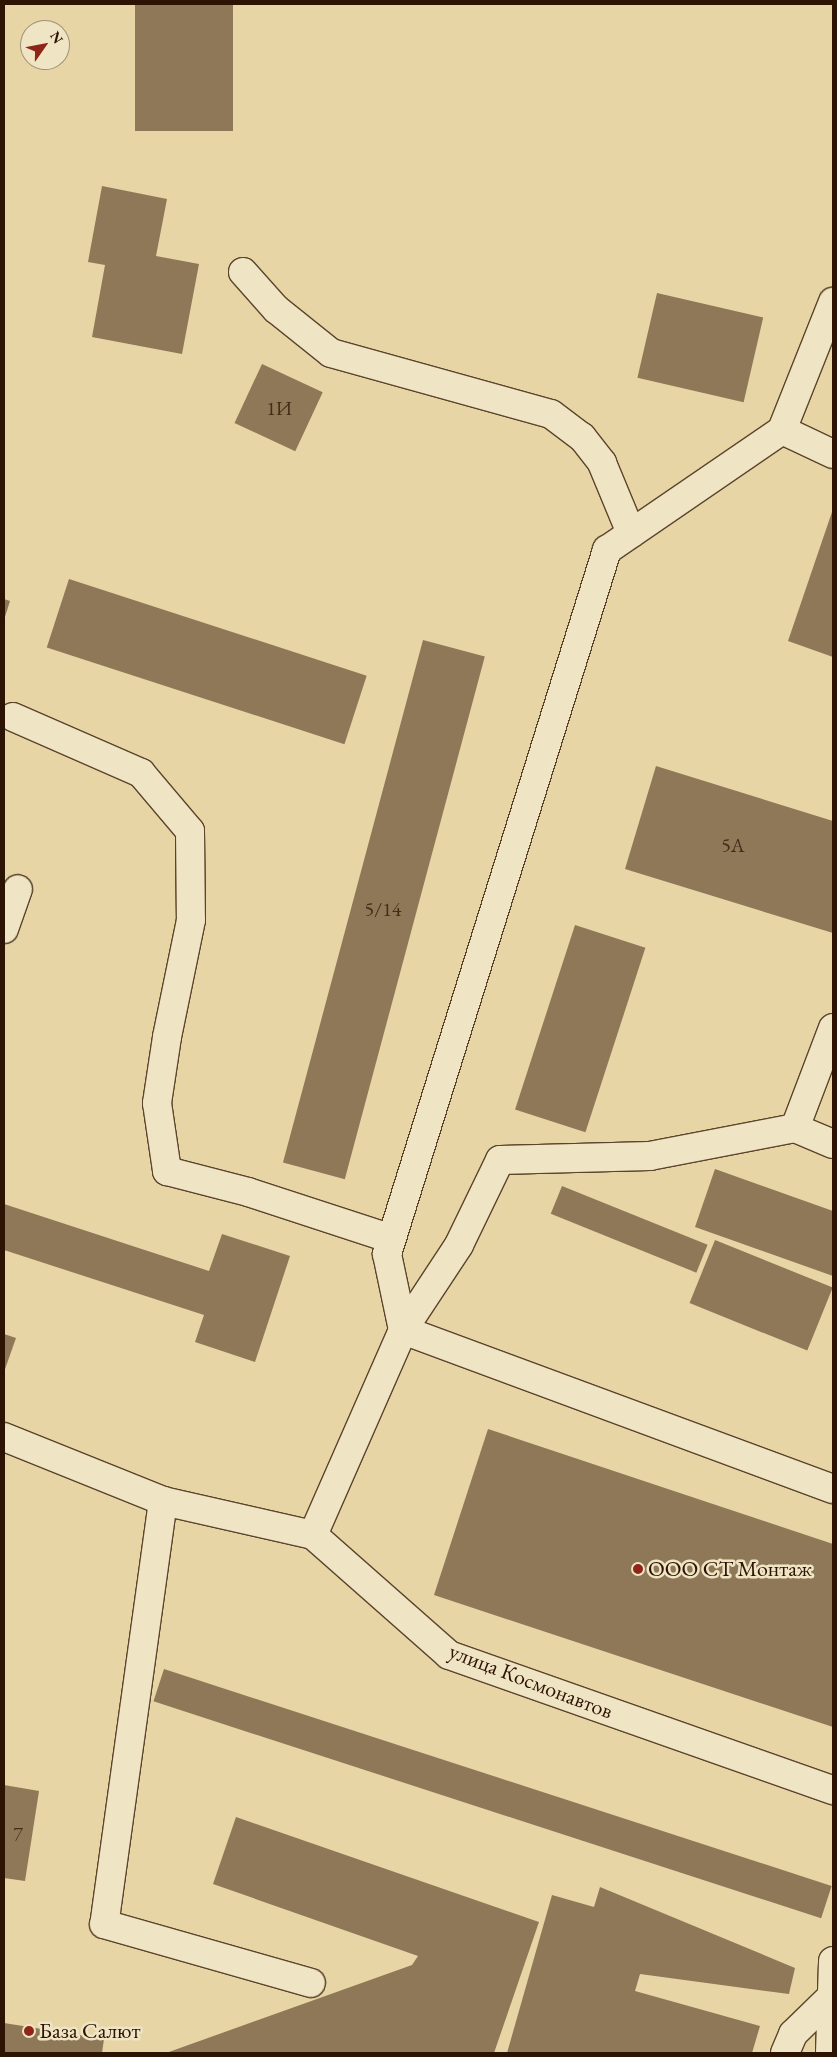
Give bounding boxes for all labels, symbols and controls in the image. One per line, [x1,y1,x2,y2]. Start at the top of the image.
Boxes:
north arrow [20,20,70,70]
text: N [46,28,67,47]
house number: 1И [266,396,292,420]
house number: 5А [721,833,745,857]
house number: 5/14 [365,897,401,921]
place label: ООО СТ Монтаж [648,1556,812,1582]
marker: ООО СТ Монтаж [632,1563,644,1575]
street label: улица Космонавтов [445,1638,617,1724]
house number: 7 [13,1822,23,1846]
place label: База Салют [39,2018,141,2044]
marker: База Салют [23,2025,35,2037]

